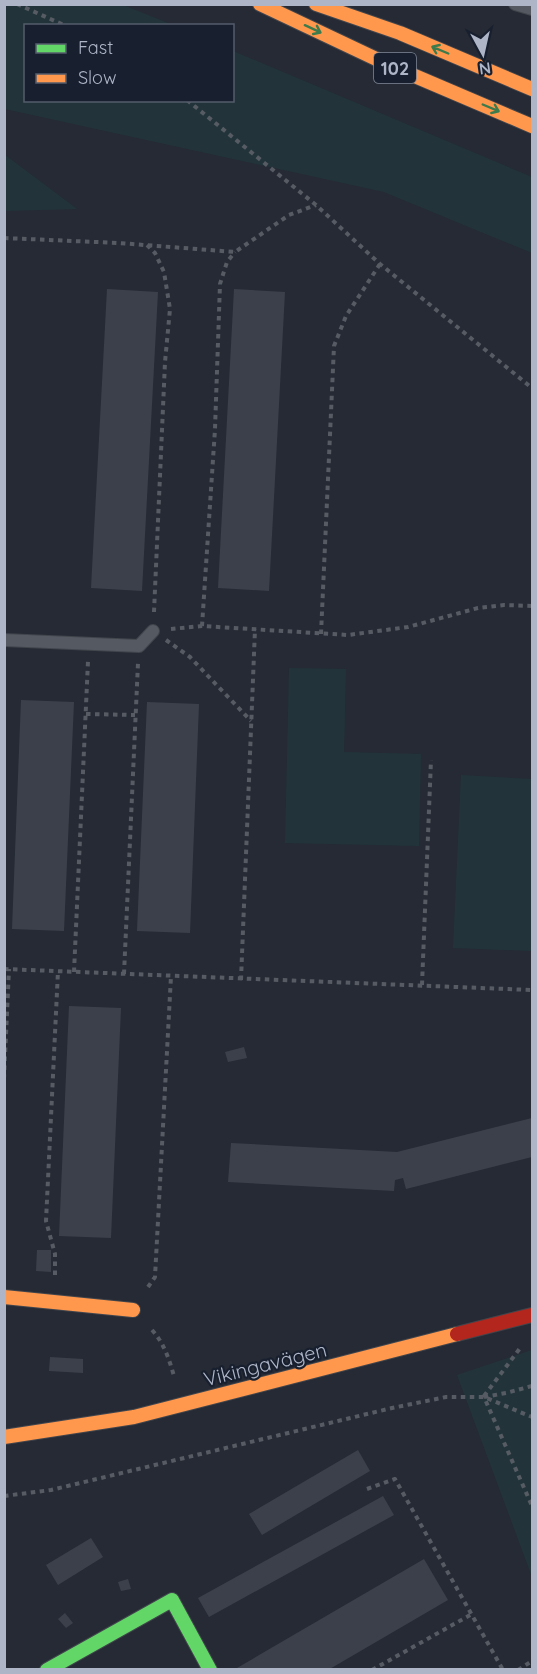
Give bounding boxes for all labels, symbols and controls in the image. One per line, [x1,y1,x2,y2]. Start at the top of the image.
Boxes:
legend [24,24,234,102]
one-way arrow [303,24,321,36]
north arrow [453,24,513,84]
text: Fast [78,36,113,59]
one-way arrow [431,44,449,55]
road number: 102 [374,53,416,83]
text: N [478,58,492,80]
text: Slow [78,66,116,89]
one-way arrow [481,103,500,114]
street label: Vikingavägen [201,1337,329,1391]

